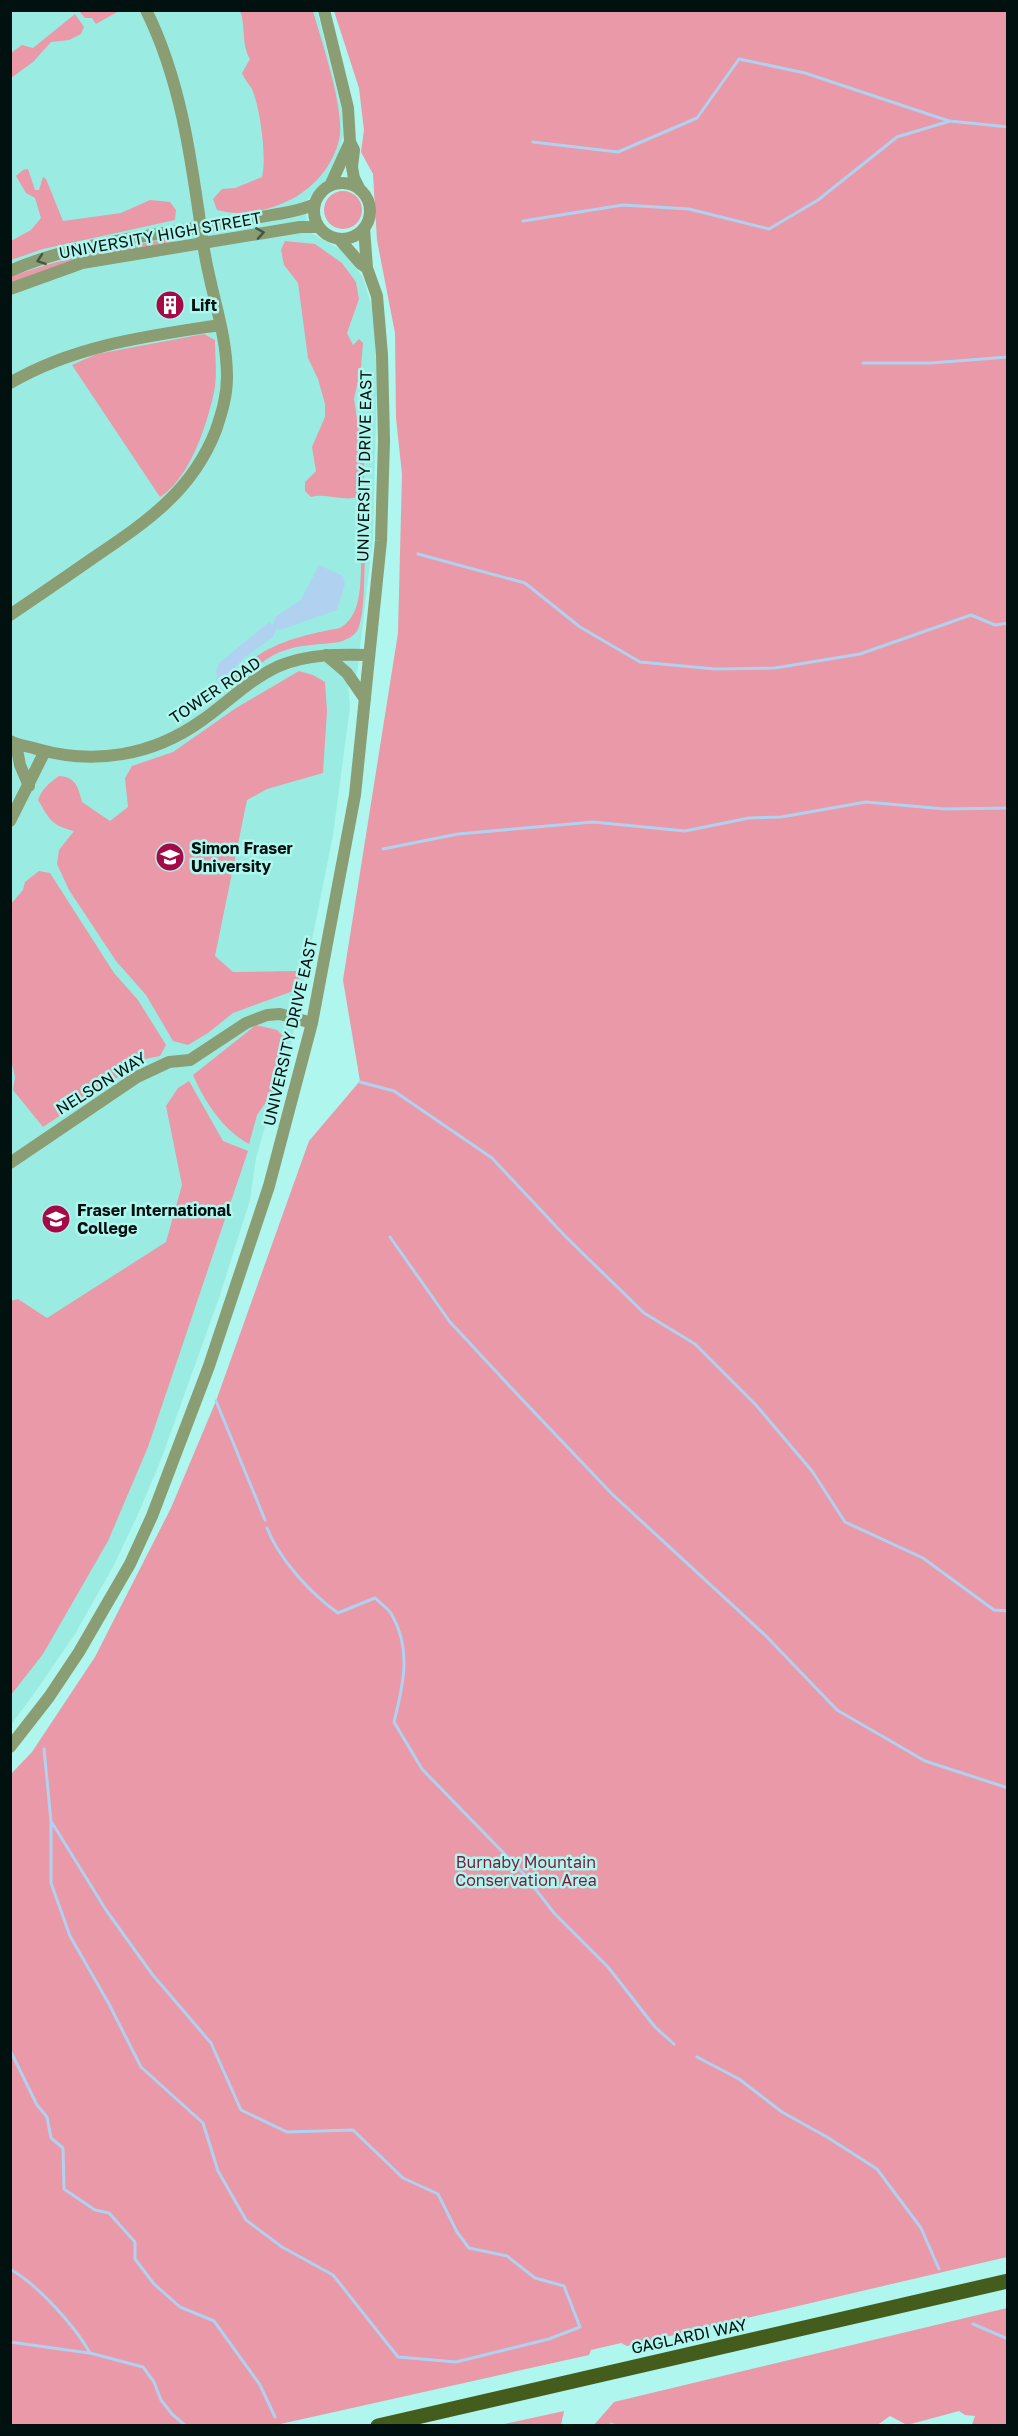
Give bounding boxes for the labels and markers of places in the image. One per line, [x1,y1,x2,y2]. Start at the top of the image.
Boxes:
building icon: Lift [154,289,186,321]
place label: Lift [191,295,217,315]
place label: Simon Fraser University [191,838,293,876]
school or university icon: Simon Fraser University [154,841,186,873]
place label: Fraser International College [77,1200,232,1238]
school or university icon: Fraser International College [40,1203,72,1235]

